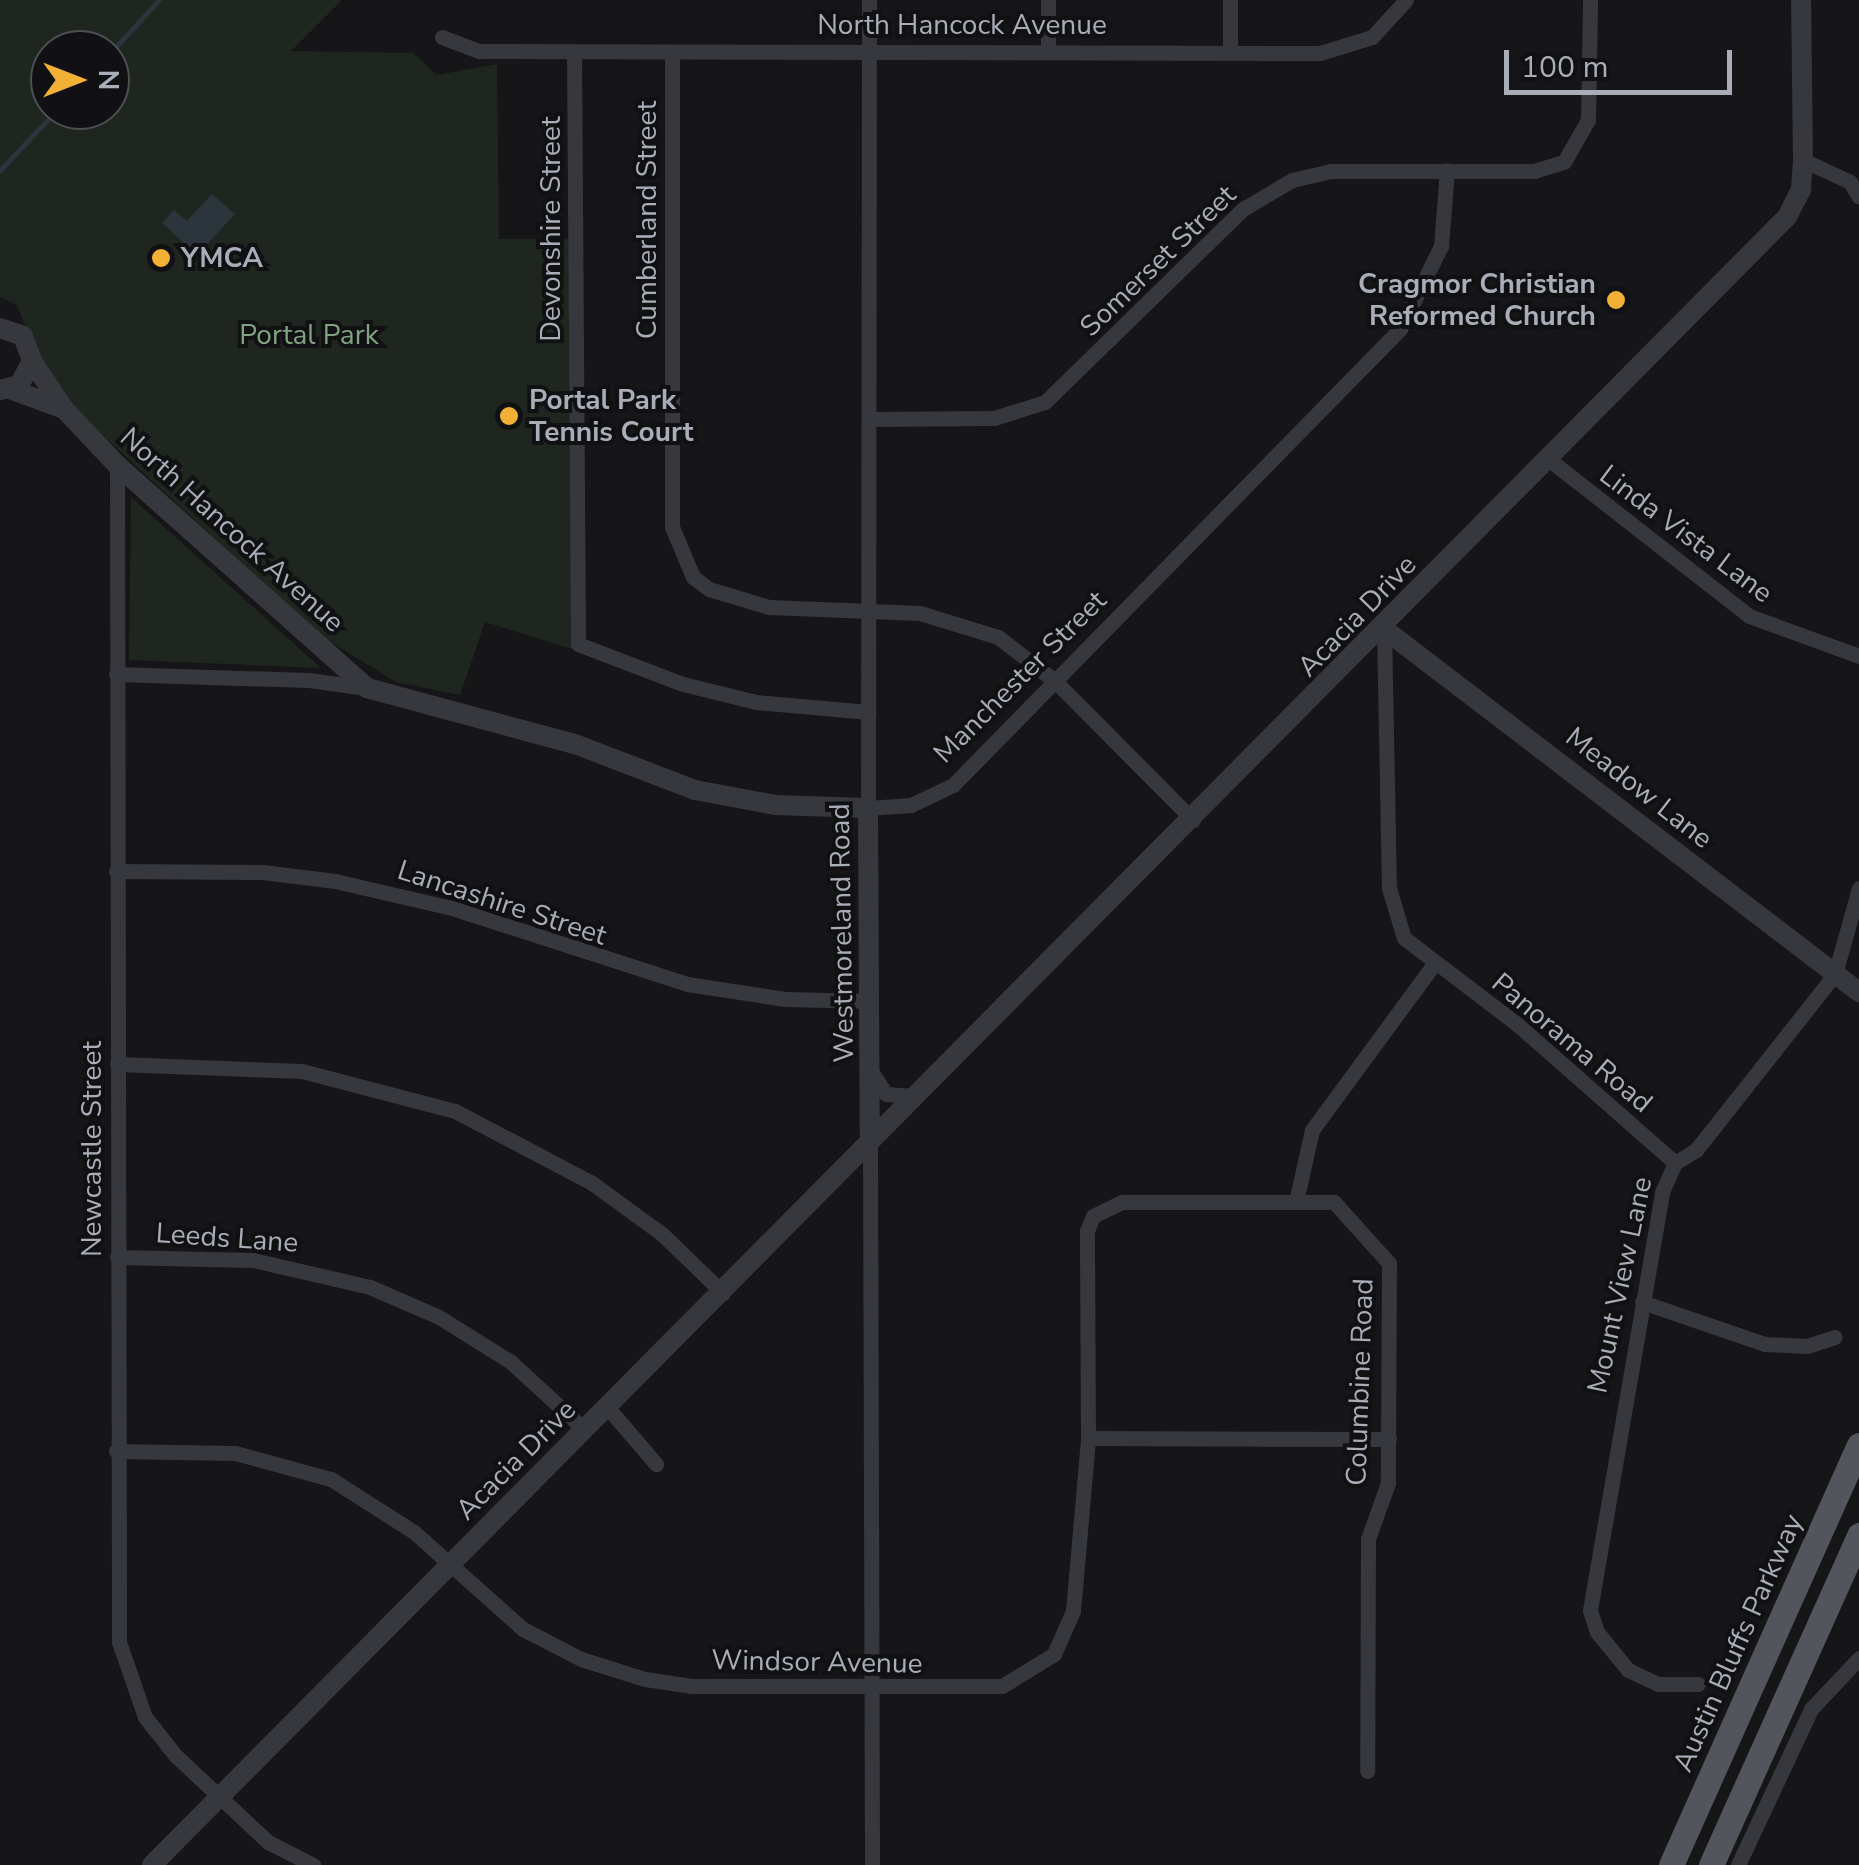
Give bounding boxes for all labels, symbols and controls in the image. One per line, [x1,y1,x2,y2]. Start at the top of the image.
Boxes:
street label: North Hancock Avenue [817,8,1107,42]
north arrow [30,30,130,130]
scale bar [1509,30,1736,92]
text: 100 m [1521,47,1608,88]
text: N [89,70,127,90]
street label: Cumberland Street [630,101,664,339]
street label: Devonshire Street [534,116,568,342]
street label: Somerset Street [1073,178,1243,344]
place label: YMCA [181,241,263,275]
marker: YMCA [150,247,172,269]
place label: Cragmor Christian Reformed Church [1358,267,1596,333]
marker: Cragmor Christian Reformed Church [1605,289,1627,311]
park label: Portal Park [239,318,379,352]
place label: Portal Park Tennis Court [529,383,693,449]
marker: Portal Park Tennis Court [498,405,520,427]
street label: North Hancock Avenue [113,421,351,639]
street label: Linda Vista Lane [1593,458,1779,610]
street label: Acacia Drive [1291,548,1423,684]
street label: Manchester Street [927,584,1113,770]
street label: Meadow Lane [1559,720,1719,856]
street label: Westmoreland Road [823,803,861,1063]
street label: Lancashire Street [393,853,611,953]
street label: Panorama Road [1485,966,1659,1120]
street label: Newcastle Street [75,1041,109,1257]
street label: Mount View Lane [1581,1174,1659,1396]
street label: Leeds Lane [155,1216,299,1260]
street label: Columbine Road [1340,1278,1380,1486]
street label: Acacia Drive [449,1393,583,1527]
street label: Austin Bluffs Parkway [1666,1509,1810,1777]
street label: Windsor Avenue [711,1643,923,1681]

